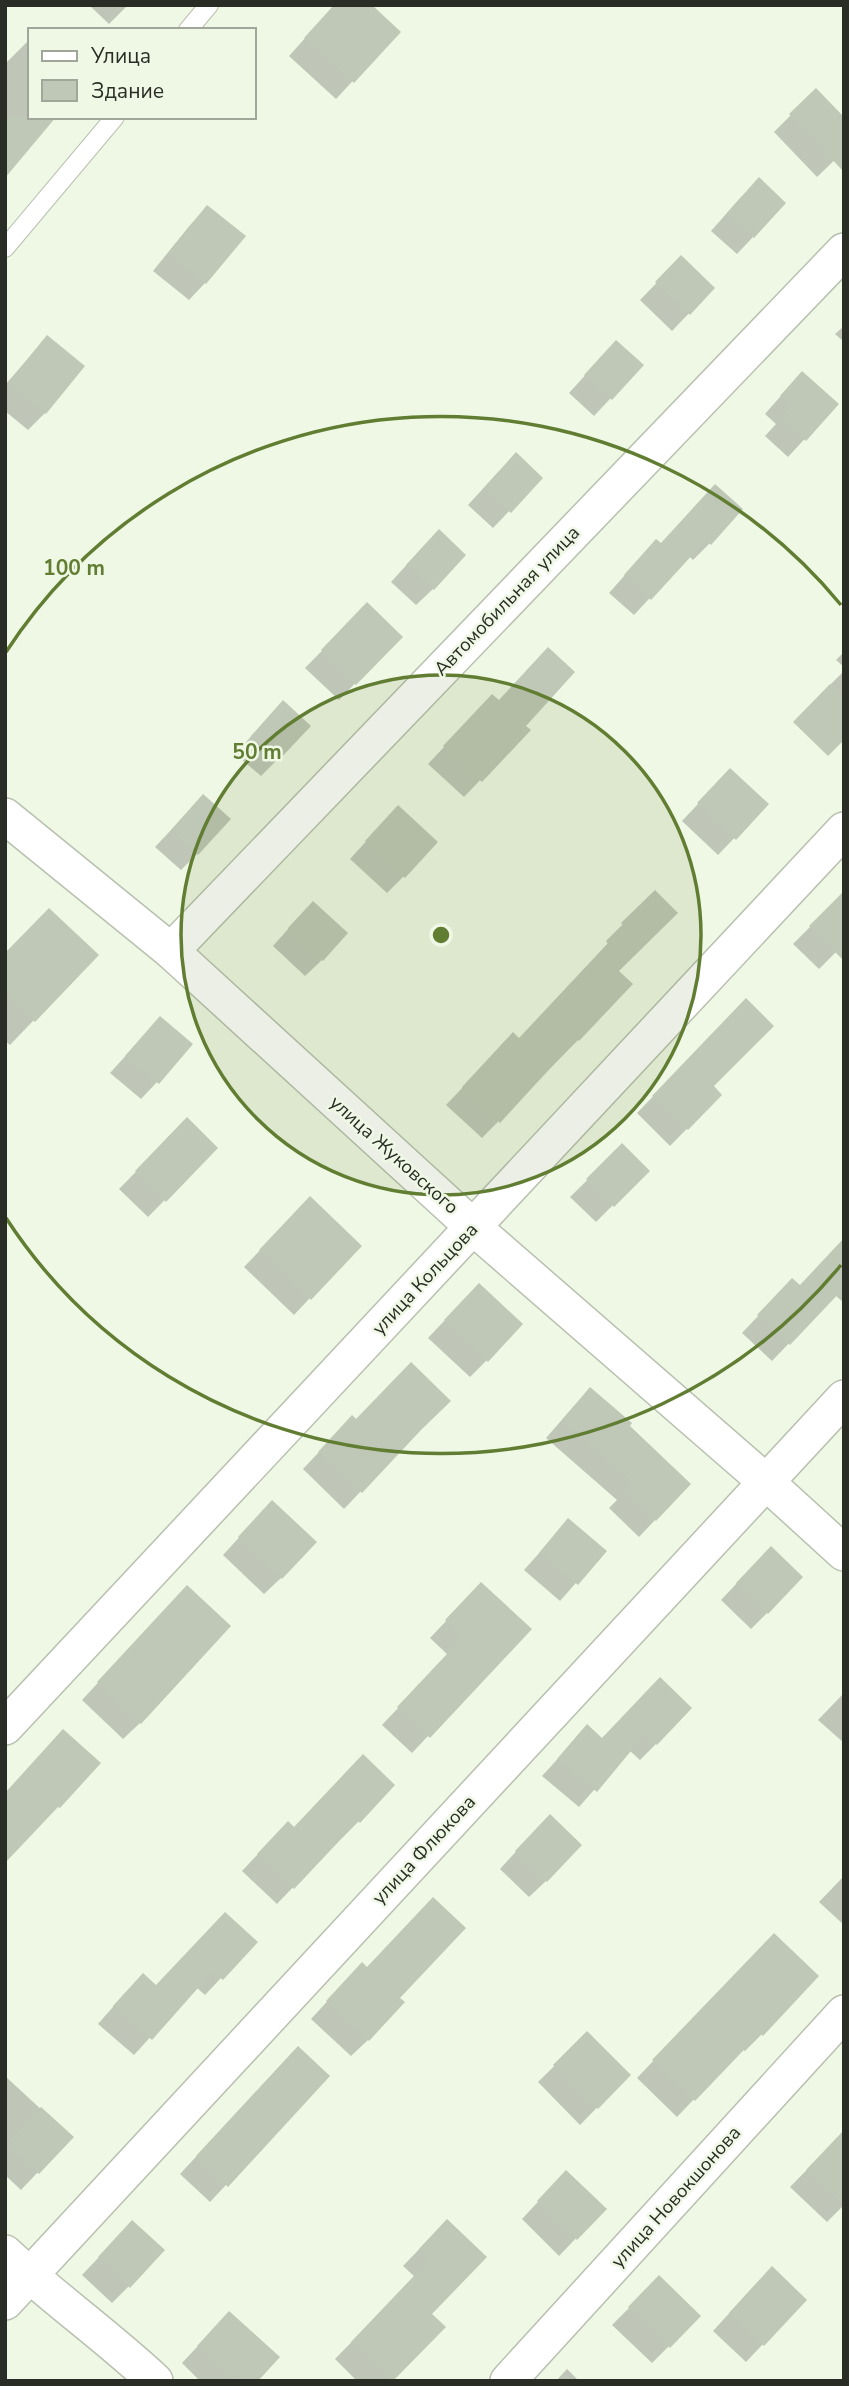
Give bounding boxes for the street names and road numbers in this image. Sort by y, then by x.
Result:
street label: Автомобильная улица [428,520,586,682]
street label: улица Жуковского [324,1090,464,1220]
street label: улица Кольцова [366,1217,484,1341]
street label: улица Флюкова [366,1790,482,1910]
street label: улица Новокшонова [605,2120,747,2274]

